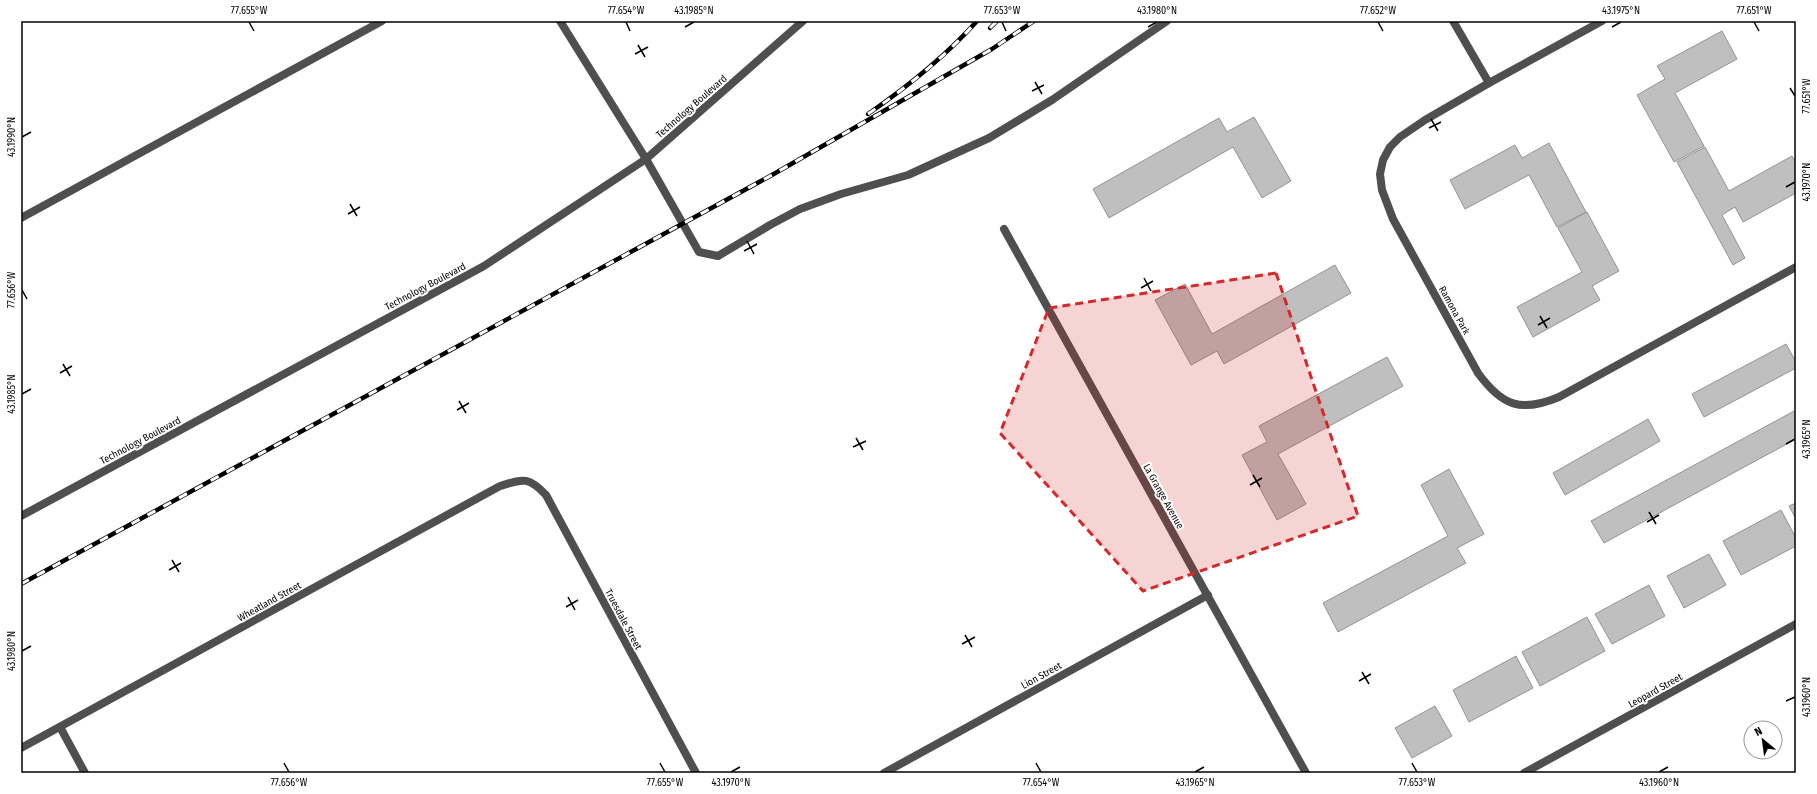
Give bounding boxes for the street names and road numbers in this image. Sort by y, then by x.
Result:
street label: Technology Boulevard [654,73,729,141]
street label: Technology Boulevard [383,261,468,313]
street label: Ramona Park [1436,284,1473,337]
street label: Technology Boulevard [98,415,183,467]
street label: La Grange Avenue [1140,462,1186,531]
street label: Wheatland Street [236,579,304,624]
street label: Truesdale Street [602,587,644,652]
street label: Lion Street [1019,660,1064,692]
street label: Leopard Street [1626,671,1685,711]

